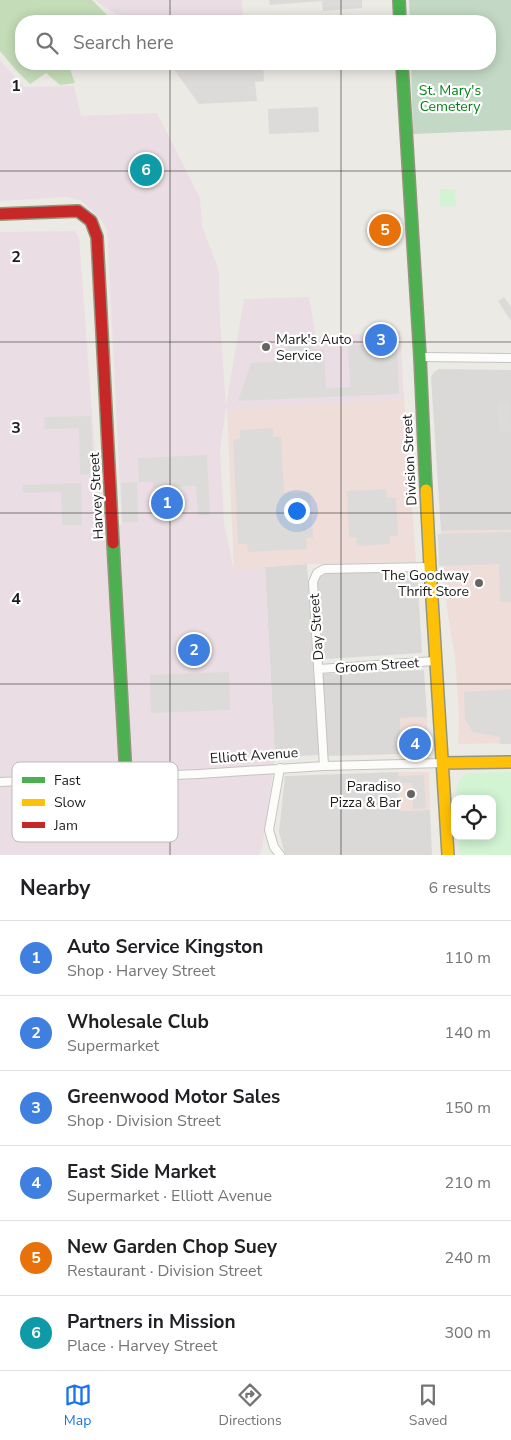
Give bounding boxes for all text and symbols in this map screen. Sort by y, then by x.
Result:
search box [15,15,496,70]
icon: search [33,29,61,57]
text: Search here [73,30,174,56]
text: 1 [11,75,21,97]
park label: St. Mary's Cemetery [419,81,481,116]
pin: 6 [130,151,162,189]
pin: 5 [369,211,401,249]
text: 2 [11,246,21,268]
pin: 3 [365,321,397,359]
place label: Mark's Auto Service [276,330,352,365]
marker: Mark's Auto Service [260,341,272,353]
street label: Division Street [398,414,421,506]
text: 3 [11,417,21,439]
street label: Harvey Street [85,452,108,540]
pin: 1 [151,484,183,522]
your location [284,498,310,524]
place label: The Goodway Thrift Store [382,566,470,601]
marker: The Goodway Thrift Store [473,577,485,589]
text: 4 [11,588,21,610]
street label: Day Street [305,593,328,661]
pin: 2 [178,631,210,669]
street label: Groom Street [334,653,420,678]
pin: 4 [399,725,431,763]
street label: Elliott Avenue [209,743,299,768]
legend [12,762,178,842]
text: Fast [54,771,80,790]
place label: Paradiso Pizza & Bar [330,777,401,812]
marker: Paradiso Pizza & Bar [405,788,417,800]
text: Slow [54,793,86,812]
map controls [451,795,496,840]
button: locate [451,795,496,840]
text: Jam [53,816,78,835]
text: Nearby [20,874,90,902]
text: 6 results [429,877,491,899]
text: Auto Service Kingston [67,934,263,960]
text: 1 [31,947,41,969]
text: 110 m [444,947,491,969]
text: Shop · Harvey Street [67,960,215,982]
text: Wholesale Club [67,1009,209,1035]
text: 2 [31,1022,41,1044]
text: 140 m [444,1022,491,1044]
text: Supermarket [67,1035,159,1057]
text: Greenwood Motor Sales [67,1084,280,1110]
text: 3 [31,1097,41,1119]
text: 150 m [444,1097,491,1119]
text: Shop · Division Street [67,1110,221,1132]
text: East Side Market [67,1159,216,1185]
text: 4 [31,1172,41,1194]
text: 210 m [444,1172,491,1194]
text: Supermarket · Elliott Avenue [67,1185,272,1207]
text: New Garden Chop Suey [67,1234,277,1260]
text: 5 [31,1247,41,1269]
text: 240 m [444,1247,491,1269]
text: Restaurant · Division Street [67,1260,262,1282]
text: Partners in Mission [67,1309,236,1335]
text: 6 [31,1322,41,1344]
text: 300 m [444,1322,491,1344]
text: Place · Harvey Street [67,1335,217,1357]
tab: Map [64,1381,92,1430]
tab: Directions [219,1381,282,1430]
tab: Saved [409,1381,447,1430]

